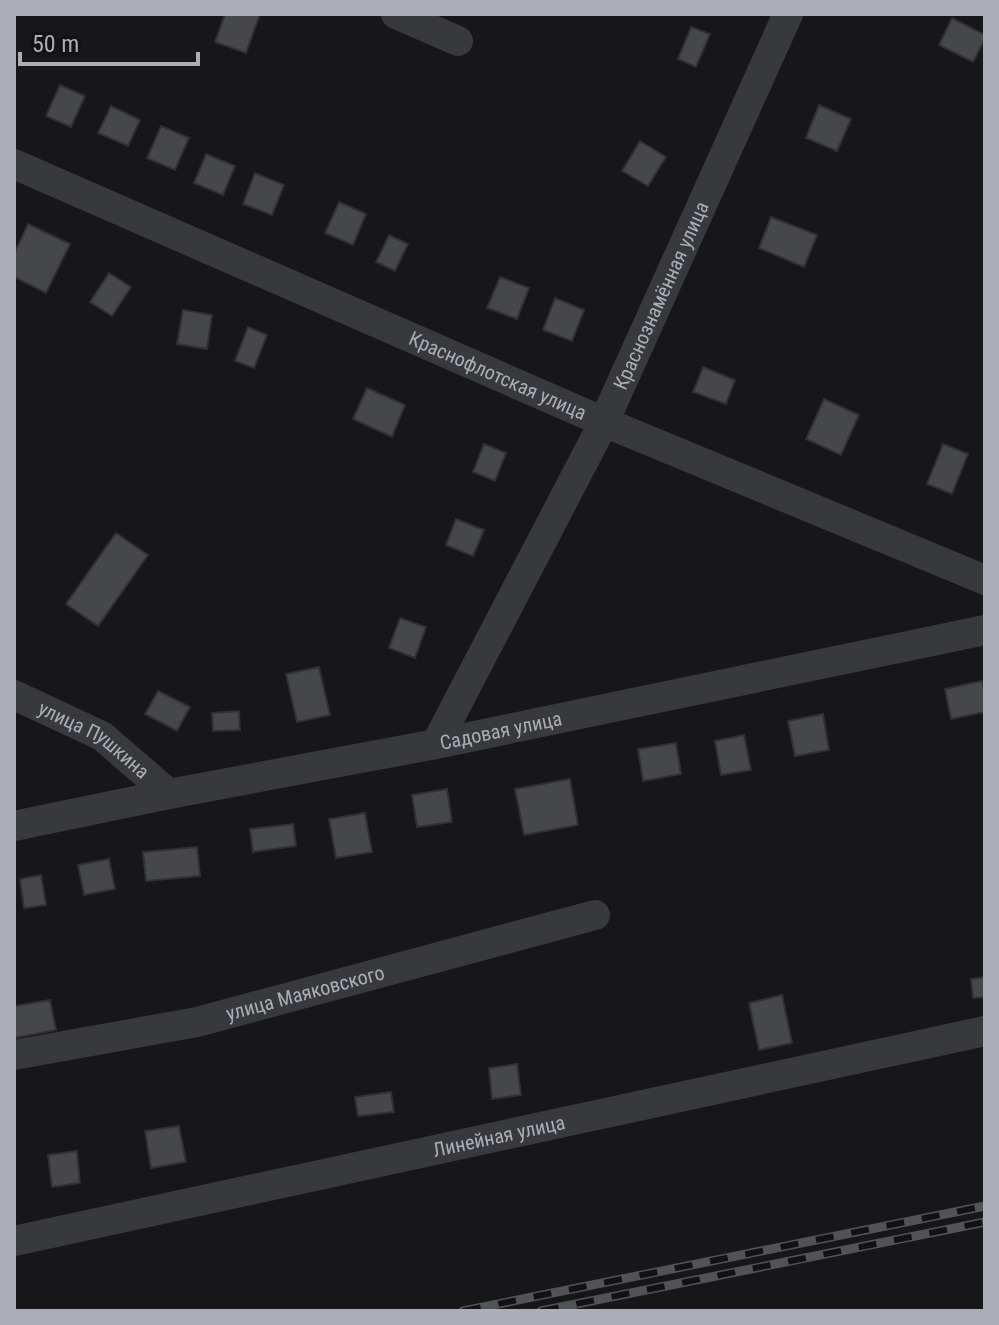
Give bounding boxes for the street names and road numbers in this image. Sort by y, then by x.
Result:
street label: Краснознамённая улица [608,198,714,393]
street label: Краснофлотская улица [405,326,590,425]
street label: улица Пушкина [35,696,154,783]
street label: Садовая улица [438,706,564,755]
street label: улица Маяковского [223,960,387,1026]
street label: Линейная улица [430,1110,567,1162]

